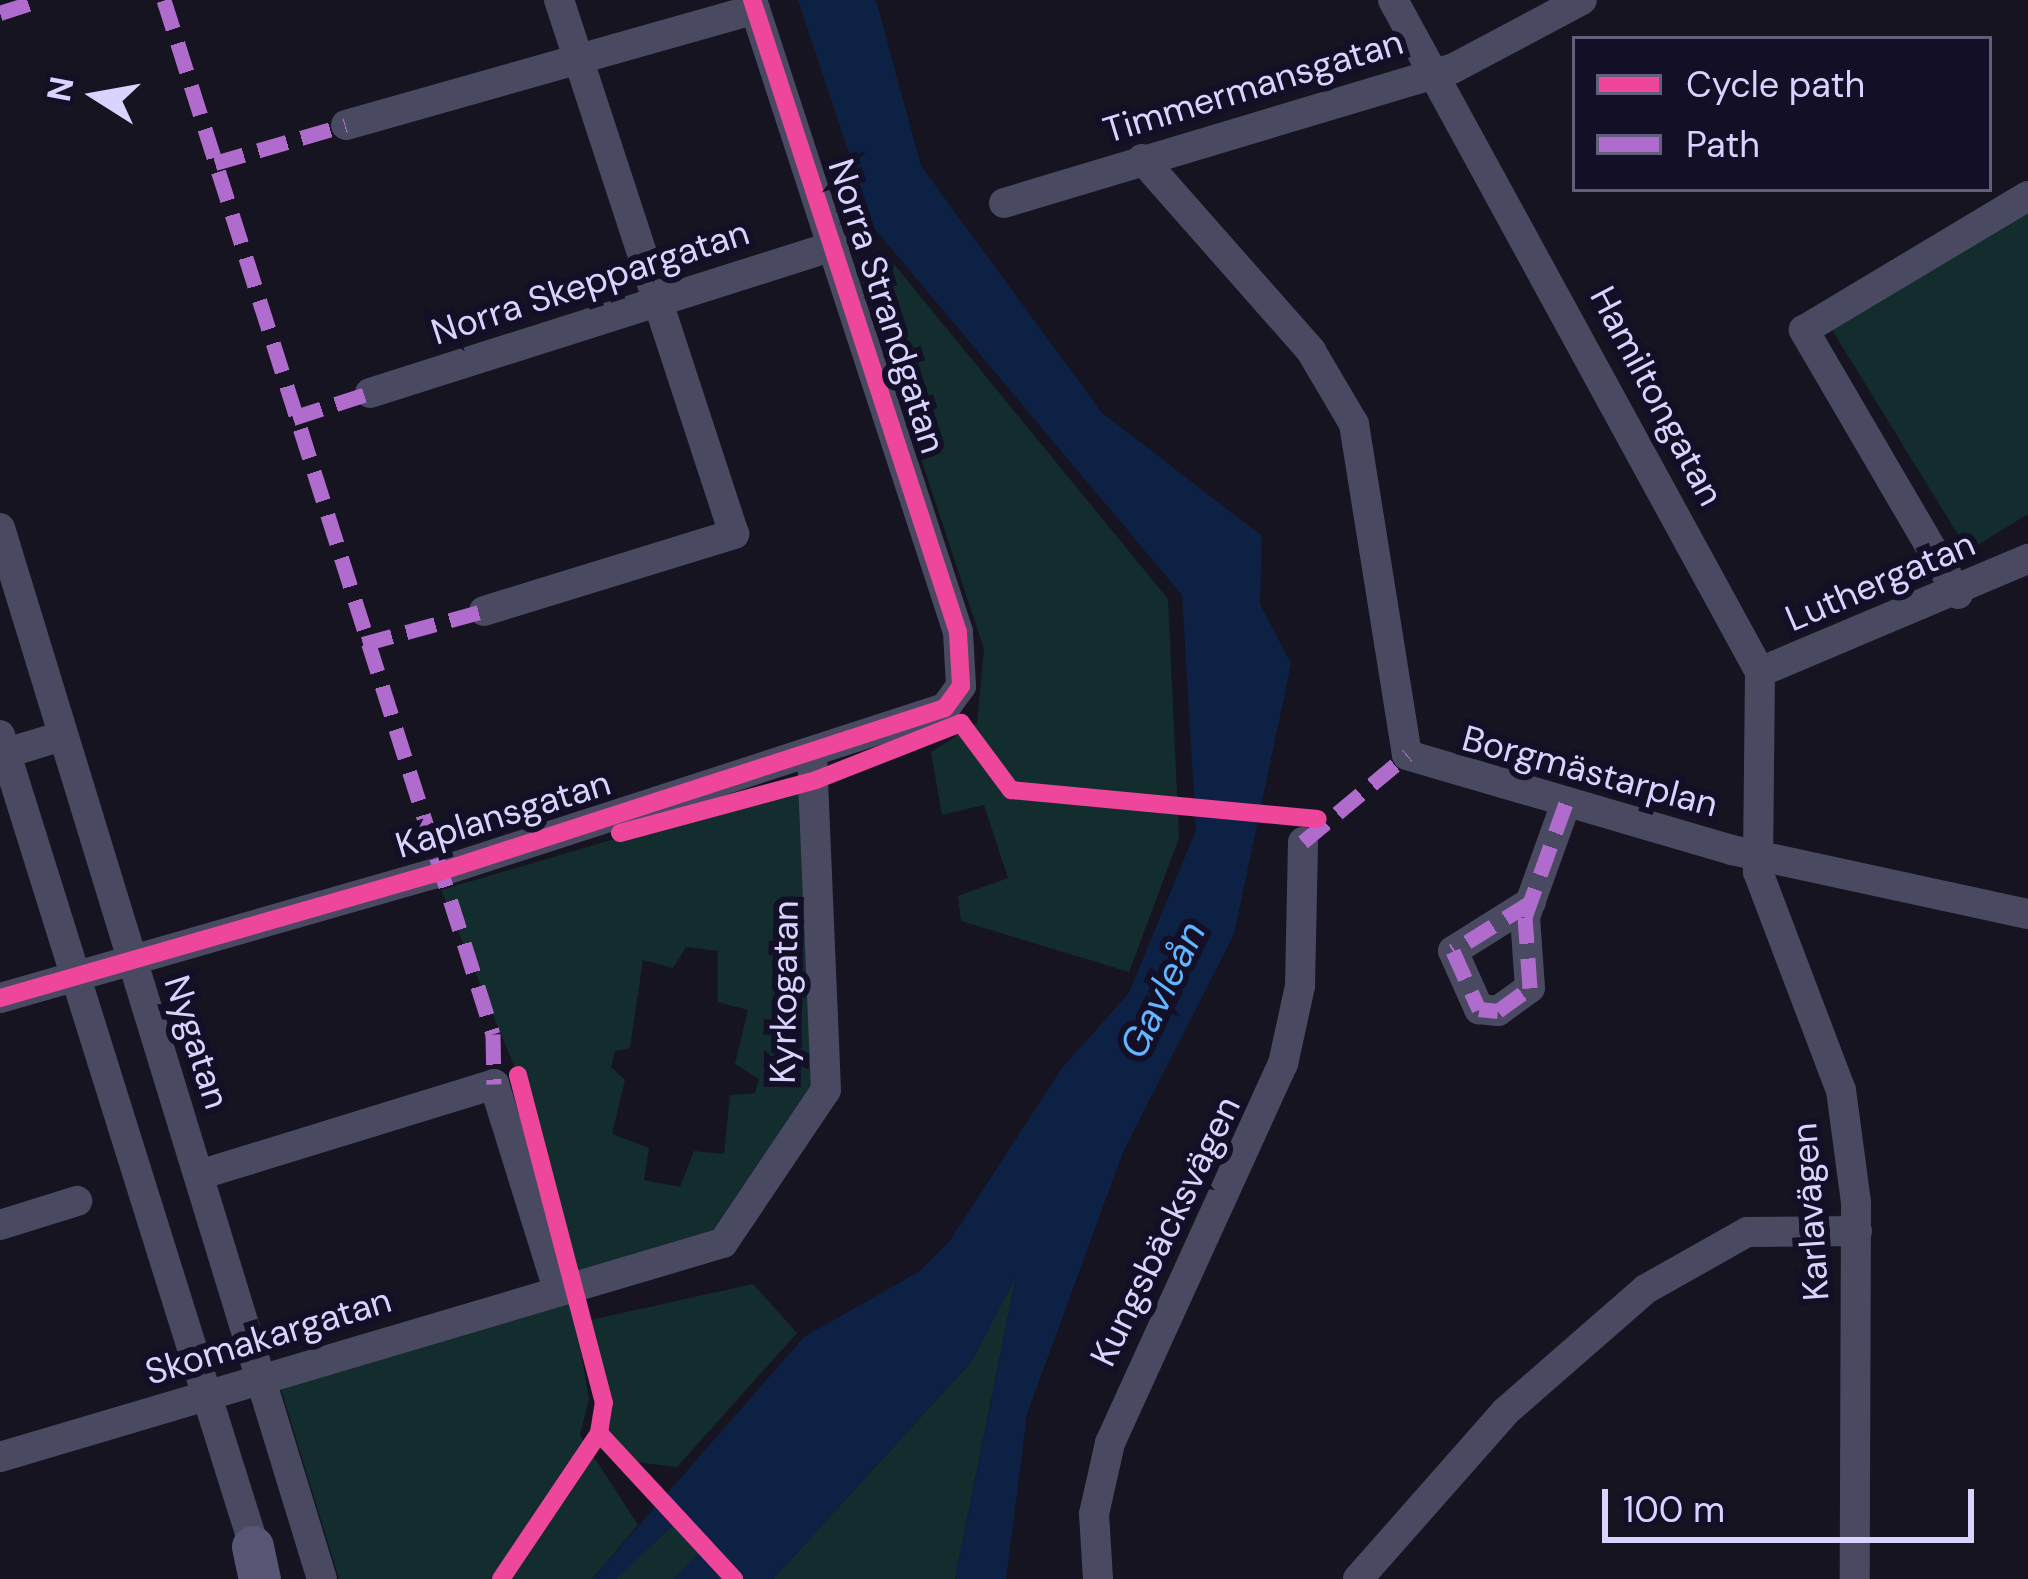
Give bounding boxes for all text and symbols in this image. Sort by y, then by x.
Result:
street label: Timmermansgatan [1098,20,1408,152]
north arrow [36,36,156,156]
legend [1572,36,1992,192]
text: Cycle path [1686,61,1865,108]
text: N [37,73,84,105]
text: Path [1686,121,1760,168]
street label: Norra Strandgatan [819,153,955,459]
street label: Norra Skeppargatan [426,210,754,354]
street label: Hamiltongatan [1581,279,1733,513]
street label: Luthergatan [1779,522,1981,640]
street label: Borgmästarplan [1457,716,1723,826]
street label: Kaplansgatan [390,761,616,867]
street label: Kyrkogatan [761,900,807,1084]
water label: Gavleån [1110,914,1216,1066]
street label: Nygatan [155,970,239,1114]
street label: Kungsbäcksvägen [1081,1089,1249,1373]
street label: Karlavägen [1782,1122,1838,1302]
street label: Skomakargatan [140,1278,396,1394]
scale bar [1608,1465,1980,1539]
text: 100 m [1623,1486,1725,1533]

